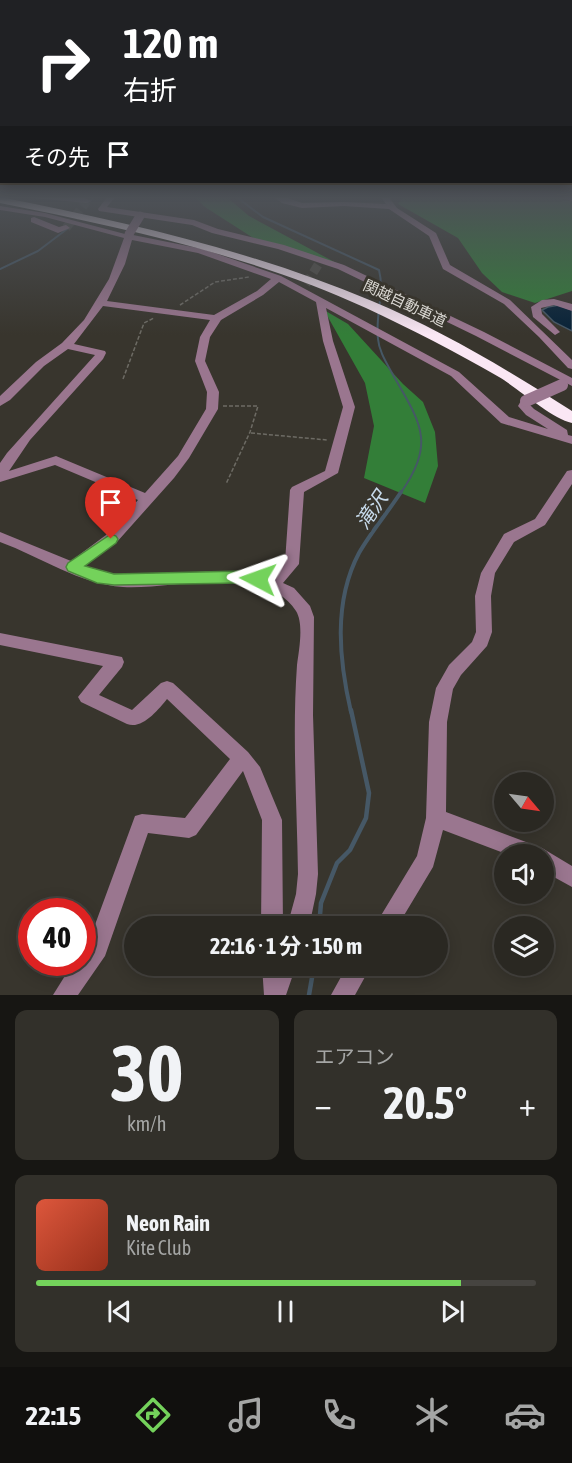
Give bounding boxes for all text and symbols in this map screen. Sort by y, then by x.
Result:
text: 120 m [123,19,218,67]
icon: right [24,24,102,102]
text: 右折 [123,75,177,106]
icon: arrive [102,138,135,171]
text: その先 [24,144,90,170]
street label: 関越自動車道 [361,276,449,330]
pin [85,477,136,539]
water label: 滝沢 [350,485,393,533]
icon: arrive [94,486,127,519]
position arrow [226,547,290,611]
north arrow [494,772,554,832]
map controls [494,772,554,976]
button: sound [494,844,554,904]
speed limit sign: 40 [18,898,96,976]
button: layers [494,916,554,976]
text: 22:16 · 1 分 · 150 m [210,933,362,959]
text: 30 [110,1028,183,1118]
text: エアコン [315,1045,395,1068]
text: 20.5° [383,1077,467,1129]
text: − [315,1085,332,1123]
text: + [519,1085,536,1123]
text: km/h [127,1112,167,1135]
text: Neon Rain [126,1210,210,1236]
text: Kite Club [126,1236,191,1259]
icon: previous [103,1295,136,1328]
icon: pause [269,1295,302,1328]
icon: next [436,1295,469,1328]
icon: directions [132,1394,174,1436]
icon: music [225,1394,267,1436]
icon: phone [318,1394,360,1436]
icon: climate [411,1394,453,1436]
icon: car [504,1394,546,1436]
text: 22:15 [26,1400,81,1431]

